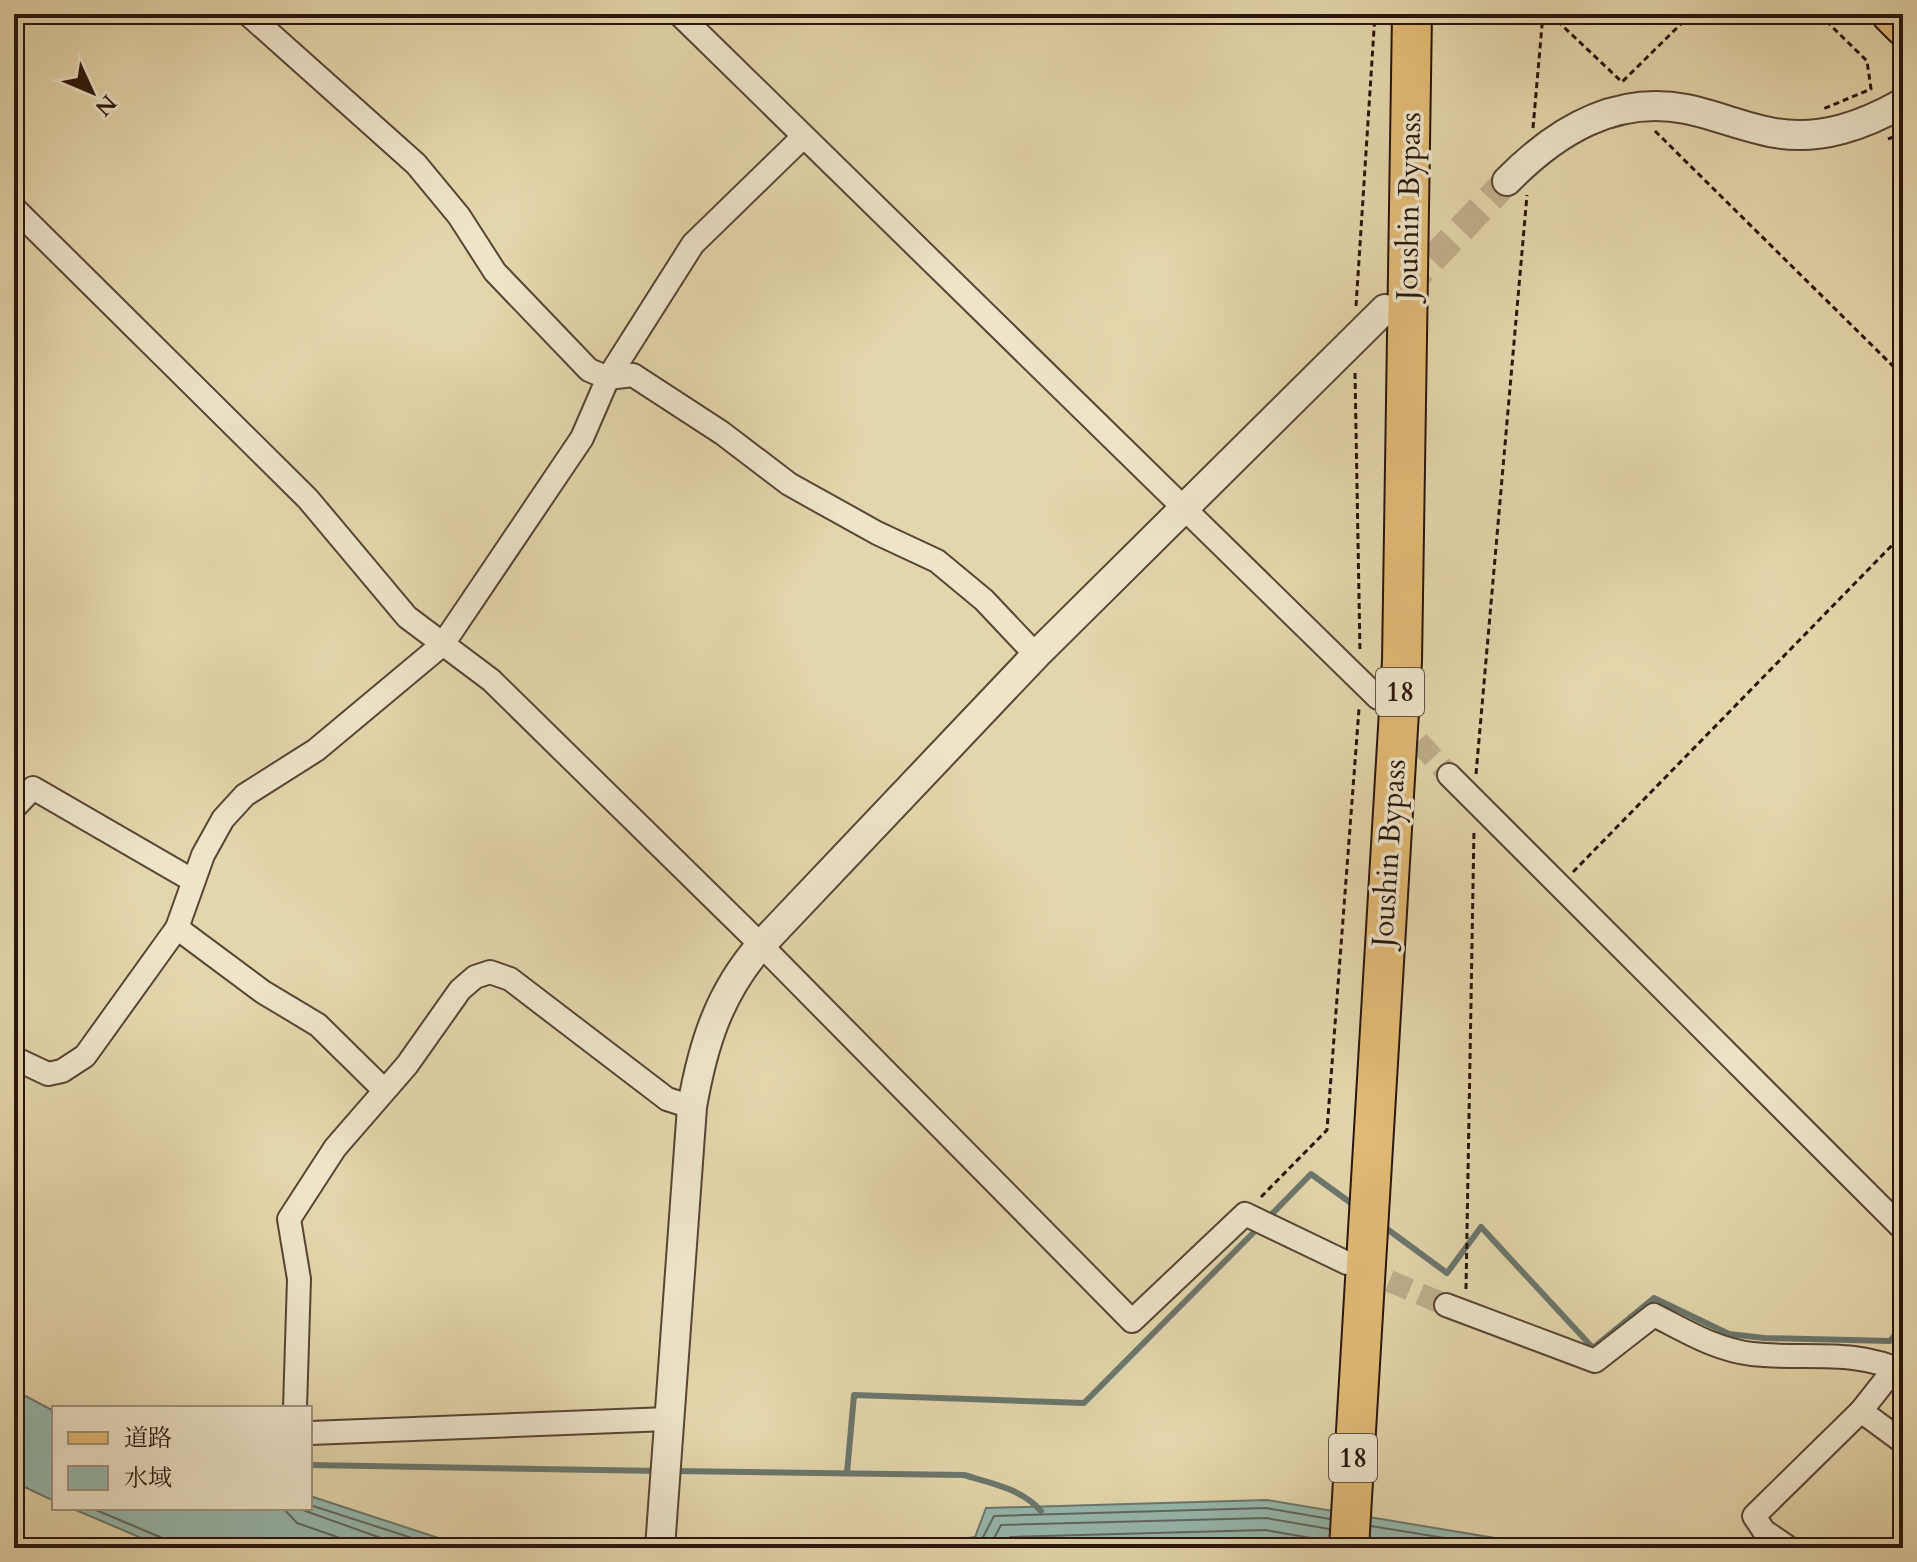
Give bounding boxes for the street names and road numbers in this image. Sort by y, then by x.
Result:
street label: Joushin Bypass [1387,112,1431,304]
road number: 18 [1376,668,1424,716]
street label: Joushin Bypass [1362,758,1416,952]
road number: 18 [1329,1434,1377,1482]

